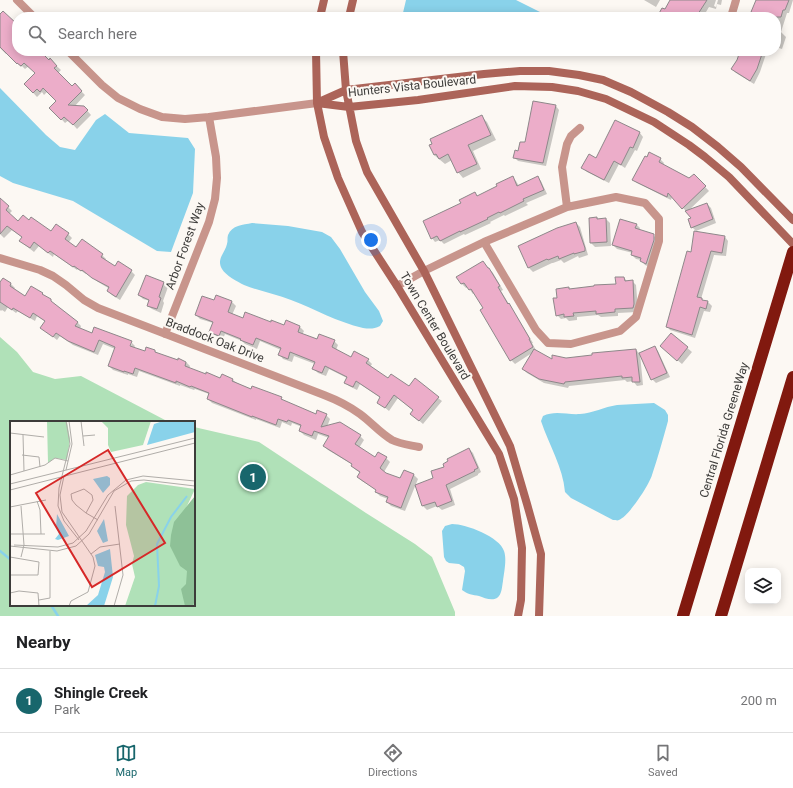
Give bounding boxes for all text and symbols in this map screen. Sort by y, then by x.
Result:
search box [12,12,781,56]
icon: search [26,23,48,45]
text: Search here [58,25,137,43]
street label: Hunters Vista Boulevard [347,72,477,100]
street label: Arbor Forest Way [163,200,207,292]
your location [361,230,381,250]
street label: Town Center Boulevard [397,270,473,382]
street label: Braddock Oak Drive [164,315,266,365]
street label: Central Florida GreeneWay [697,360,751,499]
inset map [10,421,195,606]
pin: 1 [240,462,266,492]
map controls [745,568,781,604]
button: layers [745,568,781,604]
text: Nearby [16,632,71,652]
text: Shingle Creek [54,684,148,702]
text: 1 [25,693,33,708]
text: 200 m [740,693,777,708]
text: Park [54,702,80,717]
tab: Map [115,742,137,779]
tab: Directions [368,742,417,779]
tab: Saved [648,742,678,779]

